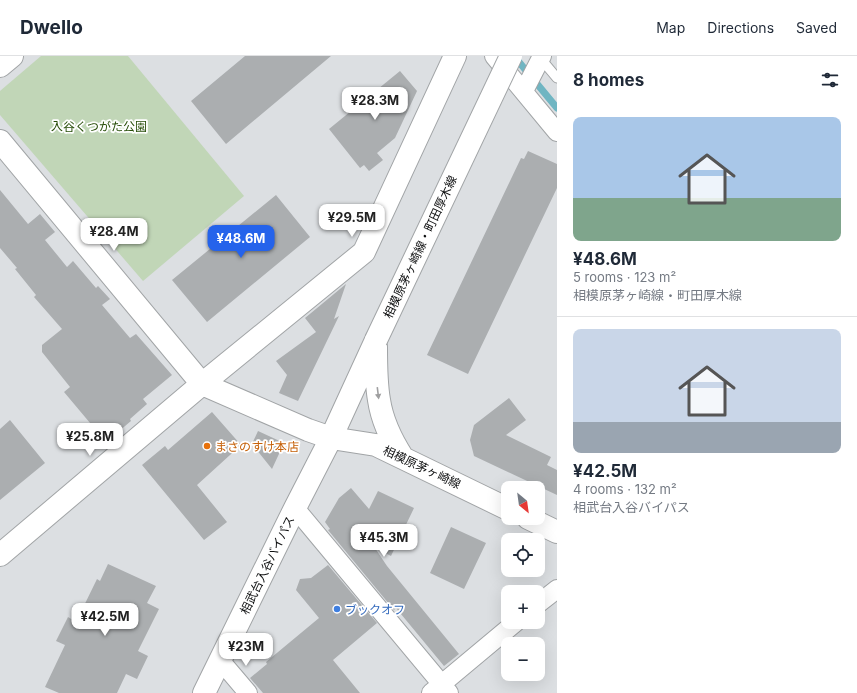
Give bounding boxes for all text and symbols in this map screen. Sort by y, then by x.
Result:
text: Dwello [20,16,83,39]
text: Map [656,19,685,36]
text: Directions [707,19,774,36]
text: Saved [796,19,837,36]
icon: filters [819,69,841,91]
text: 8 homes [573,70,644,90]
pin: ¥28.3M [342,87,408,121]
text: ¥28.3M [351,92,399,108]
park label: 入谷くつがた公園 [51,119,147,134]
icon: home [671,143,743,215]
street label: 相模原茅ヶ崎線・町田厚木線 [380,173,460,321]
pin: ¥29.5M [319,204,385,238]
text: ¥29.5M [328,209,376,225]
pin: ¥28.4M [81,218,147,252]
text: ¥28.4M [89,223,139,239]
pin: ¥48.6M [208,225,274,259]
text: ¥48.6M [217,230,265,246]
text: ¥48.6M [573,249,637,269]
text: 5 rooms · 123 m² [573,269,676,285]
text: 相模原茅ヶ崎線・町田厚木線 [573,287,742,303]
icon: home [671,355,743,427]
one-way arrow [375,387,381,399]
pin: ¥25.8M [57,423,123,457]
text: ¥25.8M [66,428,114,444]
place label: まさのすけ本店 [215,439,299,454]
marker: まさのすけ本店 [202,441,212,451]
street label: 相模原茅ヶ崎線 [381,442,463,492]
text: ¥42.5M [573,461,637,481]
north arrow [501,481,545,525]
map controls [501,481,545,681]
text: 4 rooms · 132 m² [573,481,677,497]
text: 相武台入谷バイパス [573,499,690,515]
street label: 相武台入谷バイパス [237,513,297,617]
pin: ¥45.3M [351,524,417,558]
text: ¥45.3M [360,529,408,545]
button: locate [501,533,545,577]
button: + [501,585,545,629]
place label: ブックオフ [345,602,405,617]
pin: ¥42.5M [72,603,138,637]
marker: ブックオフ [332,604,342,614]
text: ¥42.5M [80,608,130,624]
pin: ¥23M [222,633,270,667]
button: − [501,637,545,681]
text: ¥23M [228,638,264,654]

